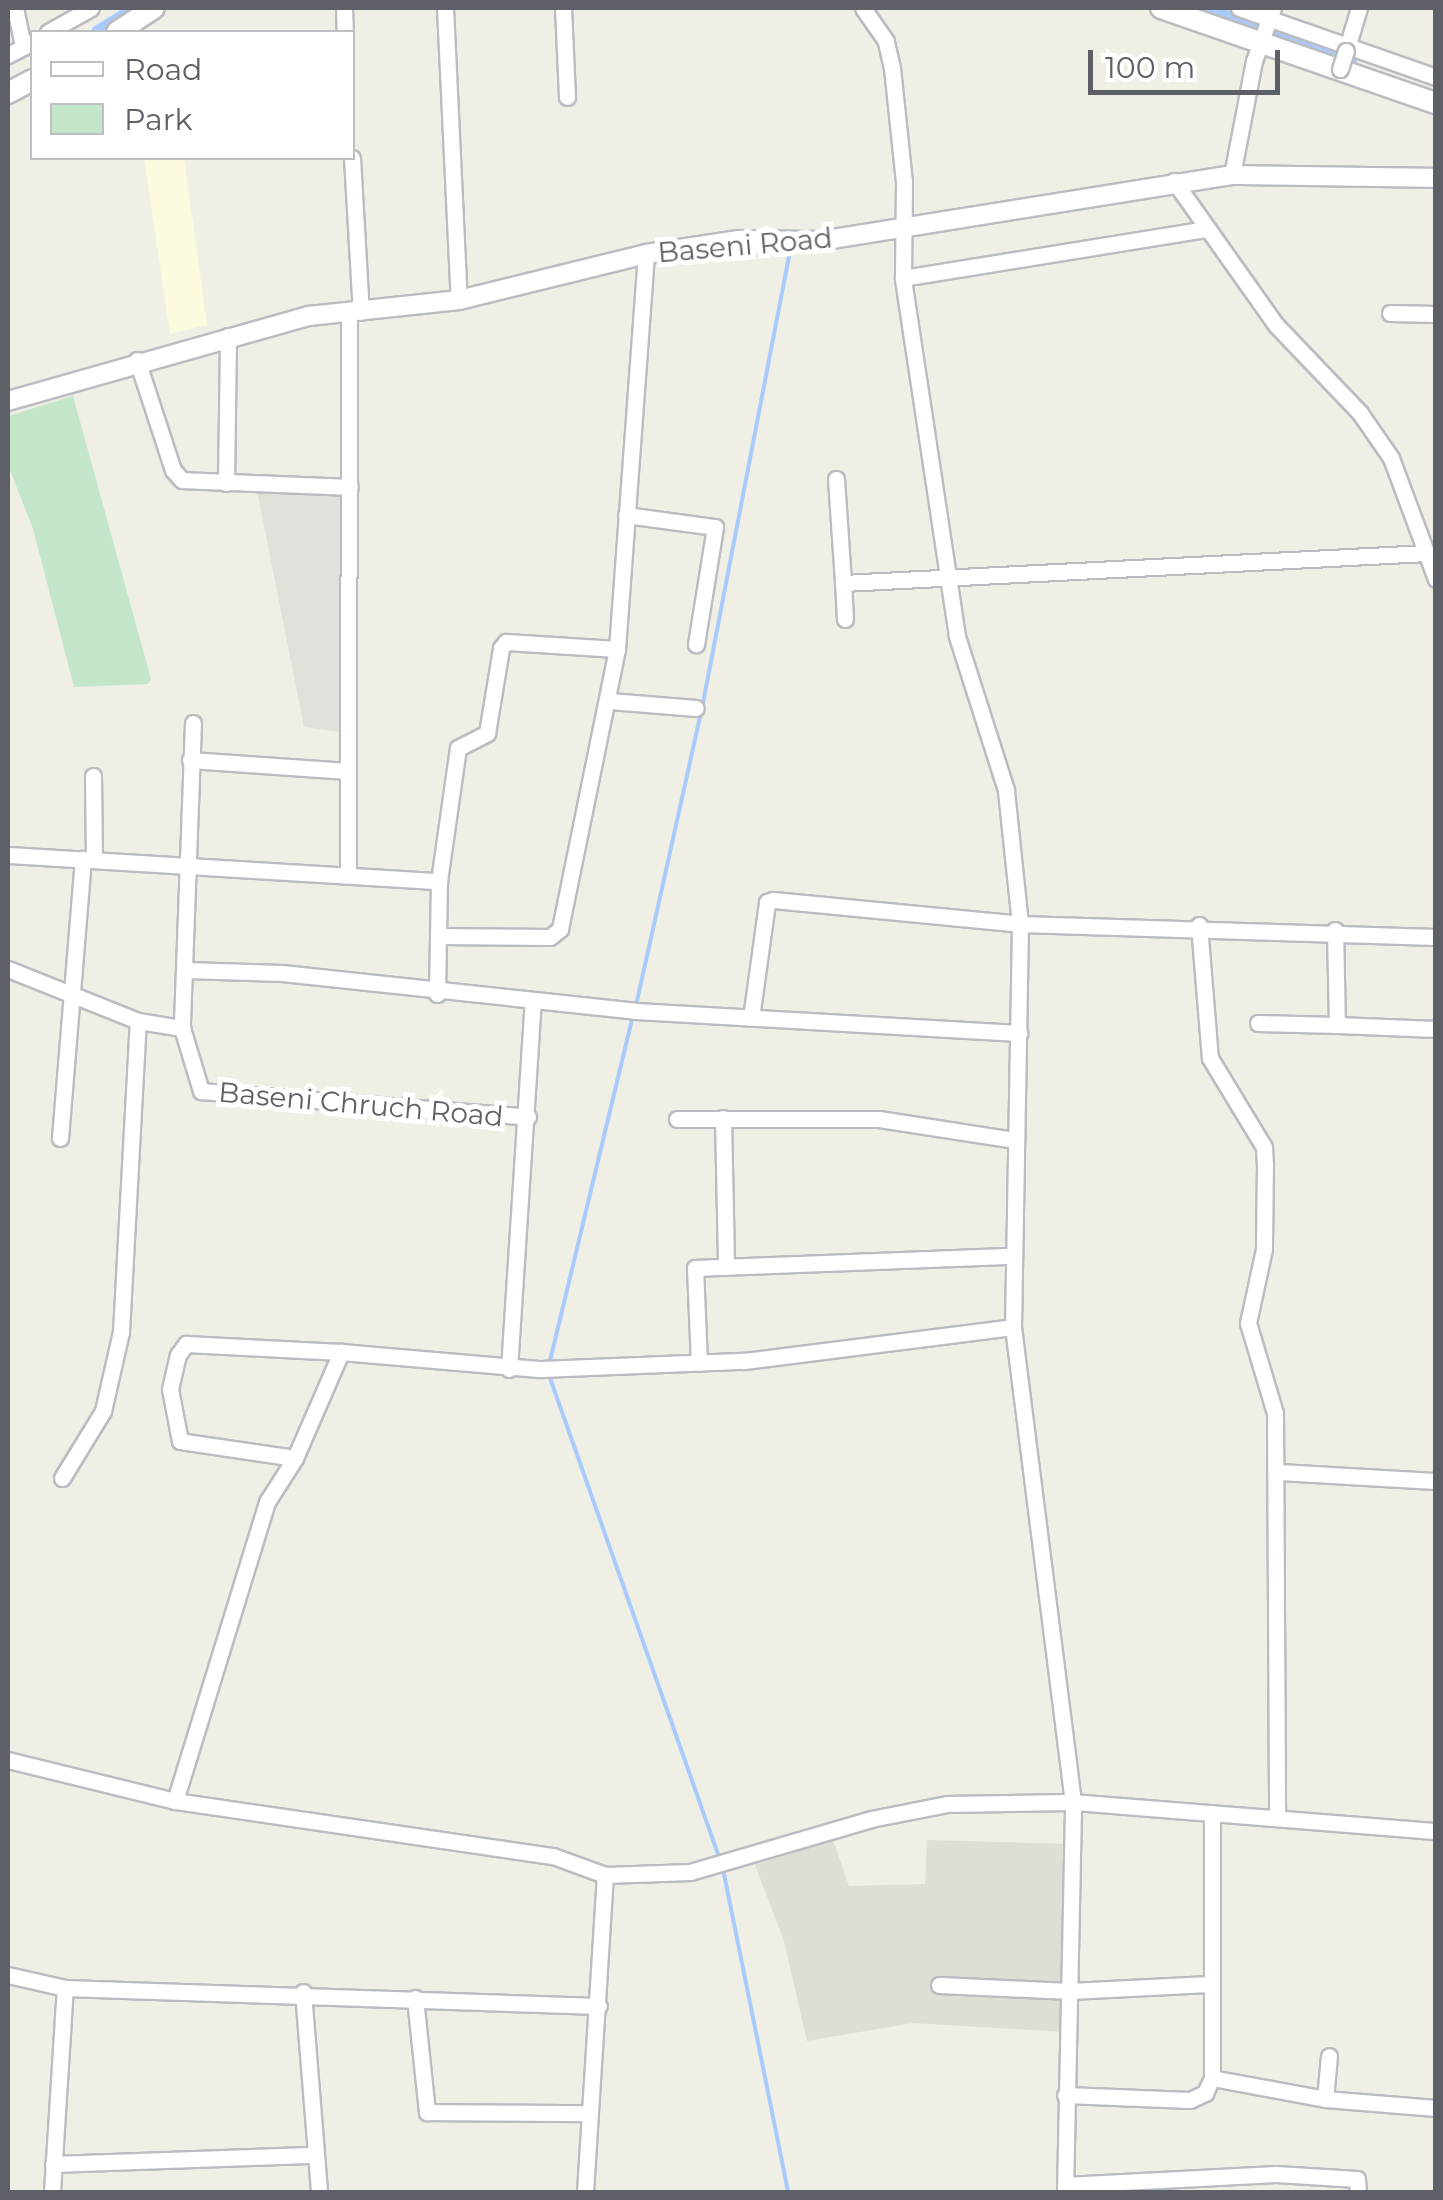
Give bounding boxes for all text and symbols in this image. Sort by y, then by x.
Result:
legend [30,30,355,160]
scale bar [1093,30,1286,92]
text: 100 m [1105,49,1195,86]
text: Road [124,51,202,88]
text: Park [124,101,193,138]
street label: Baseni Road [656,221,834,269]
street label: Baseni Chruch Road [217,1075,505,1133]

